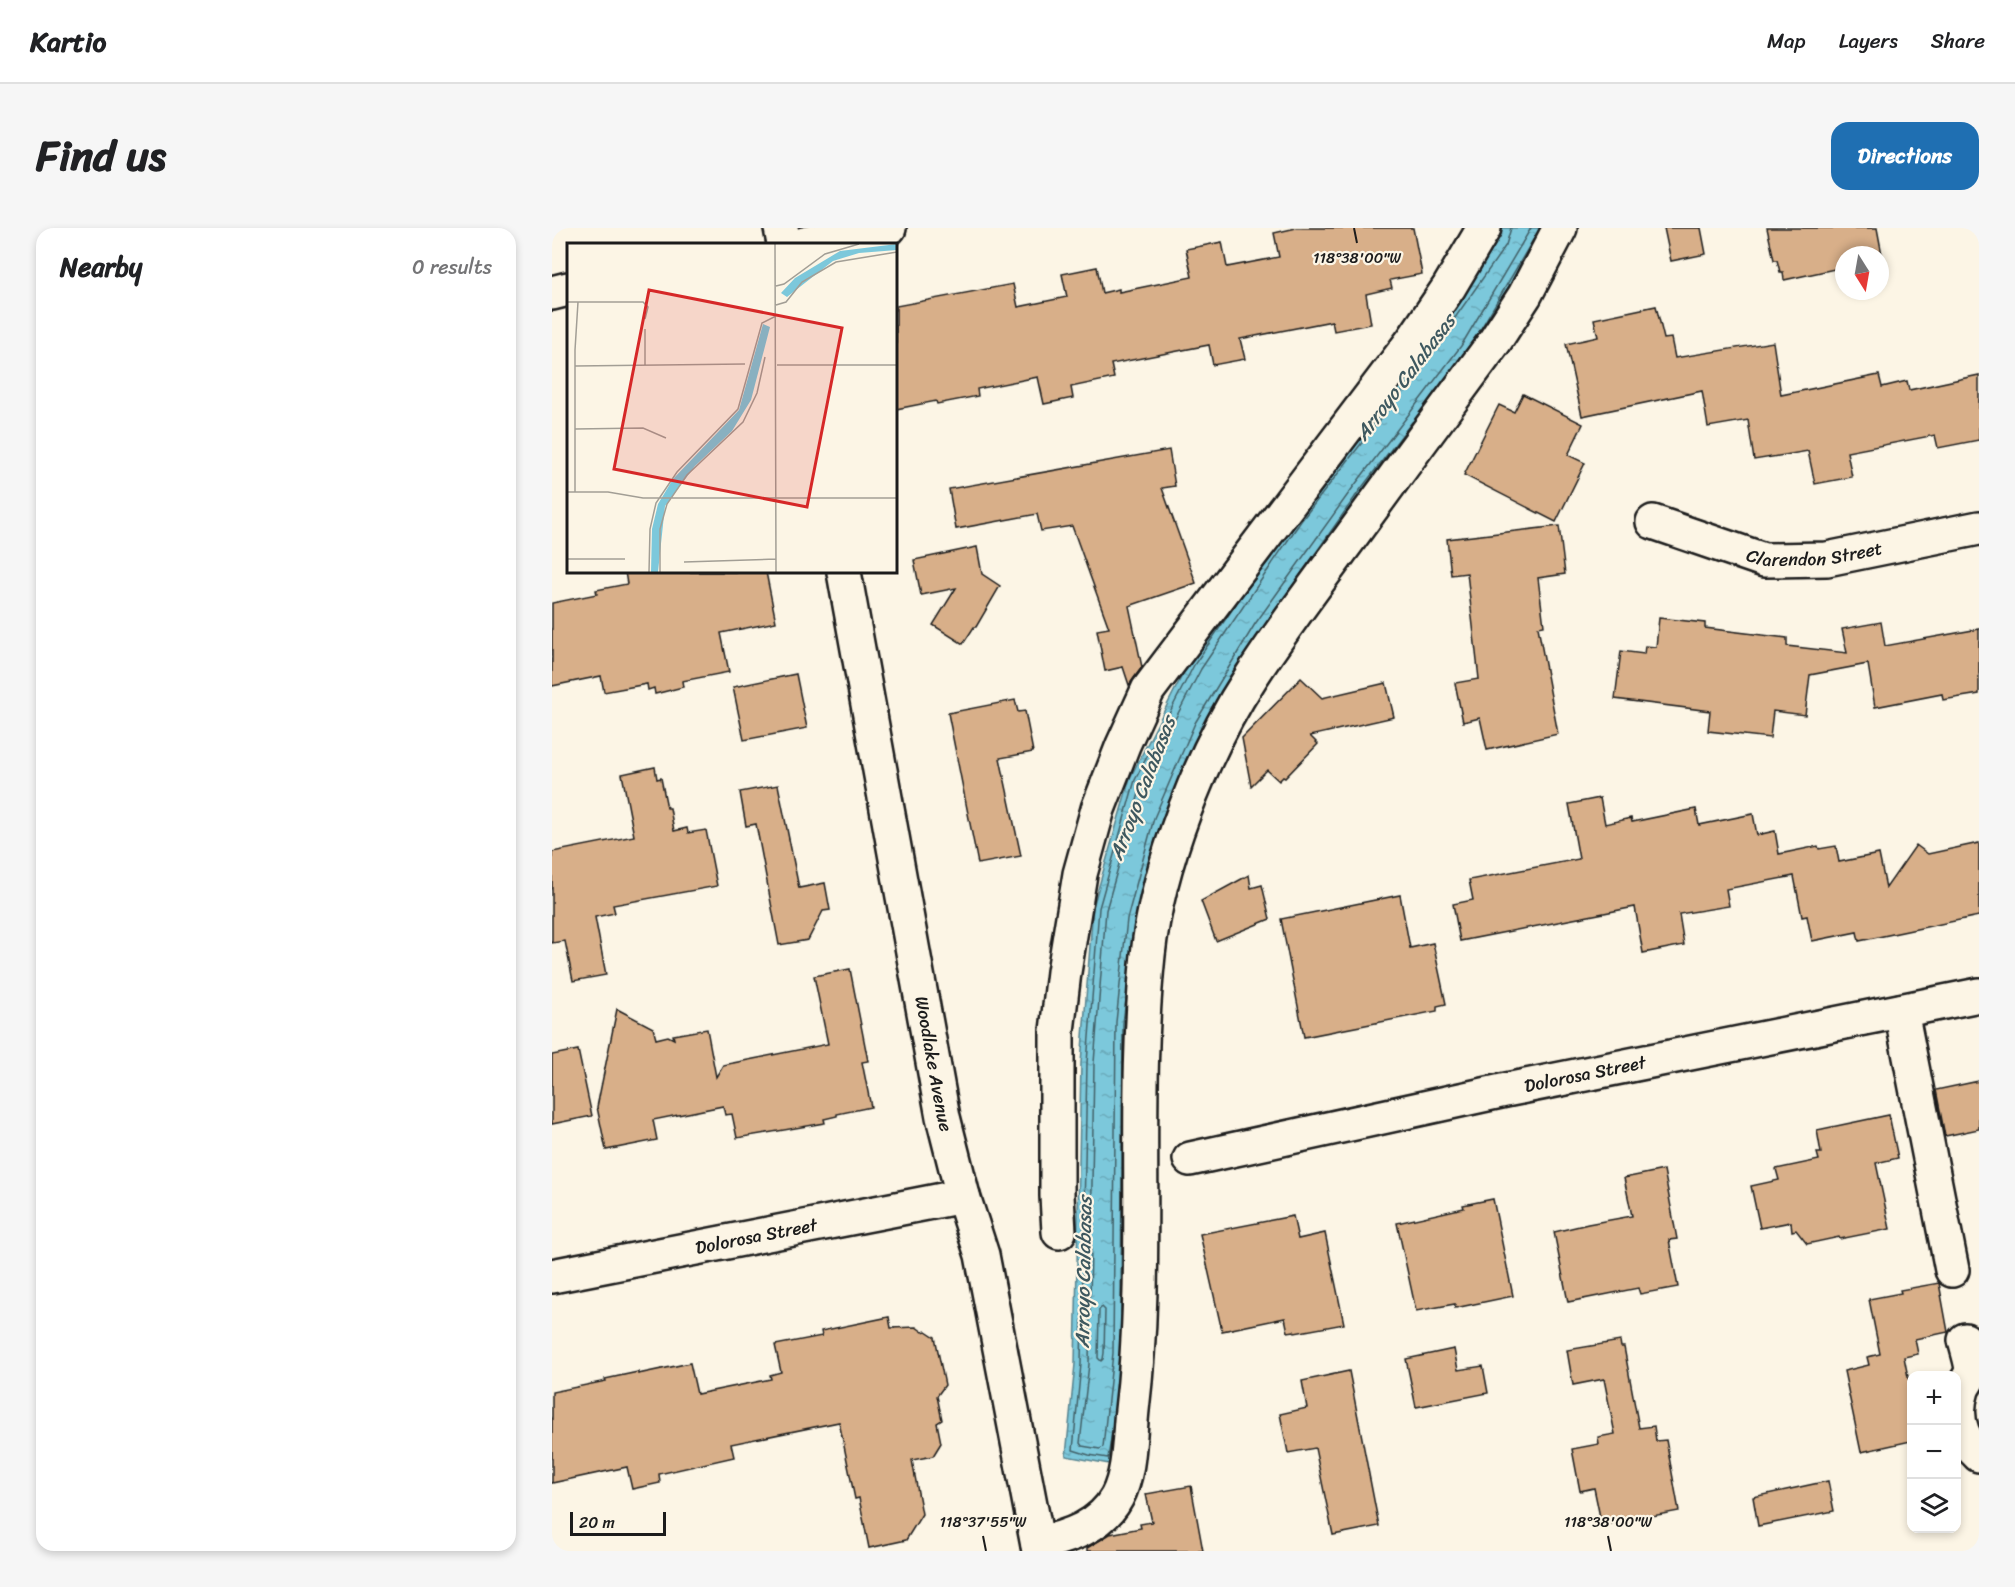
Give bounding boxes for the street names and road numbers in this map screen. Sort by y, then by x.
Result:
street label: Clarendon Street [1742,532,1885,576]
street label: Woodlake Avenue [905,993,962,1135]
street label: Dolorosa Street [1521,1046,1649,1102]
street label: Dolorosa Street [693,1209,821,1264]

